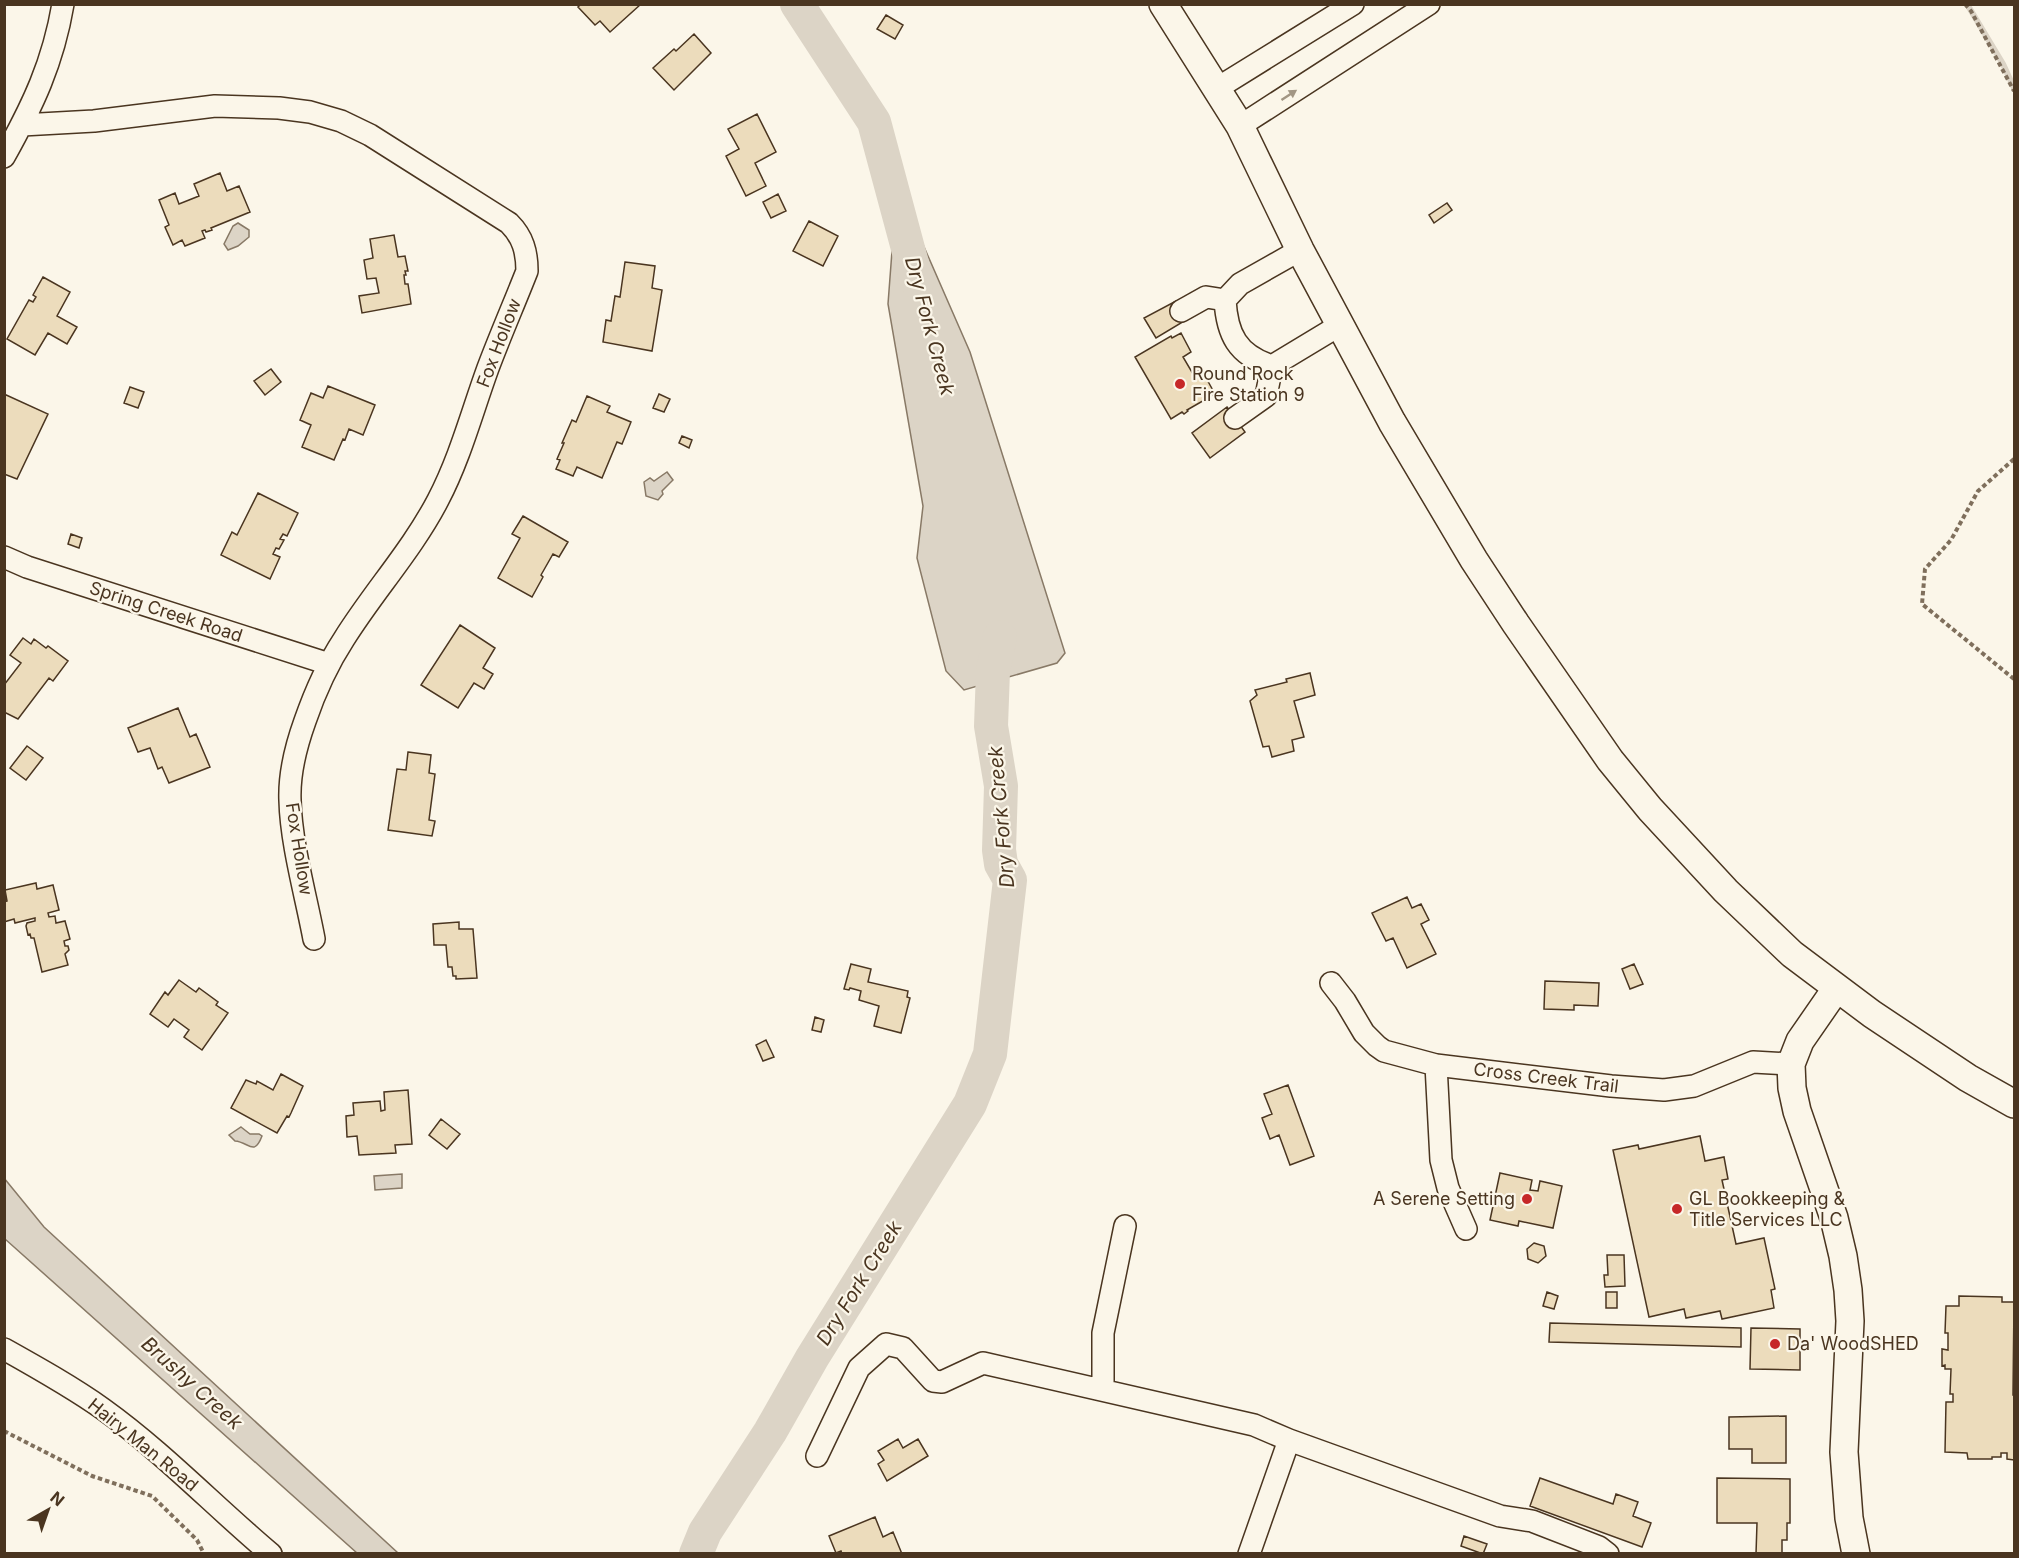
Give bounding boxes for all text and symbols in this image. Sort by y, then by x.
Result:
one-way arrow [1281,89,1297,100]
water label: Dry Fork Creek [900,254,960,399]
street label: Fox Hollow [472,295,525,390]
place label: Round Rock Fire Station 9 [1192,363,1305,405]
marker: Round Rock Fire Station 9 [1173,377,1187,391]
street label: Spring Creek Road [87,577,245,646]
water label: Dry Fork Creek [983,744,1019,889]
street label: Fox Hollow [282,801,317,897]
street label: Cross Creek Trail [1472,1058,1620,1097]
place label: A Serene Setting [1373,1188,1515,1209]
place label: GL Bookkeeping & Title Services LLC [1689,1188,1845,1230]
marker: A Serene Setting [1520,1192,1534,1206]
marker: GL Bookkeeping & Title Services LLC [1670,1202,1684,1216]
water label: Dry Fork Creek [811,1215,907,1350]
water label: Brushy Creek [137,1332,248,1435]
place label: Da' WoodSHED [1787,1333,1919,1354]
marker: Da' WoodSHED [1768,1337,1782,1351]
street label: Hairy Man Road [84,1394,203,1495]
north arrow [18,1480,78,1540]
text: N [47,1487,69,1510]

